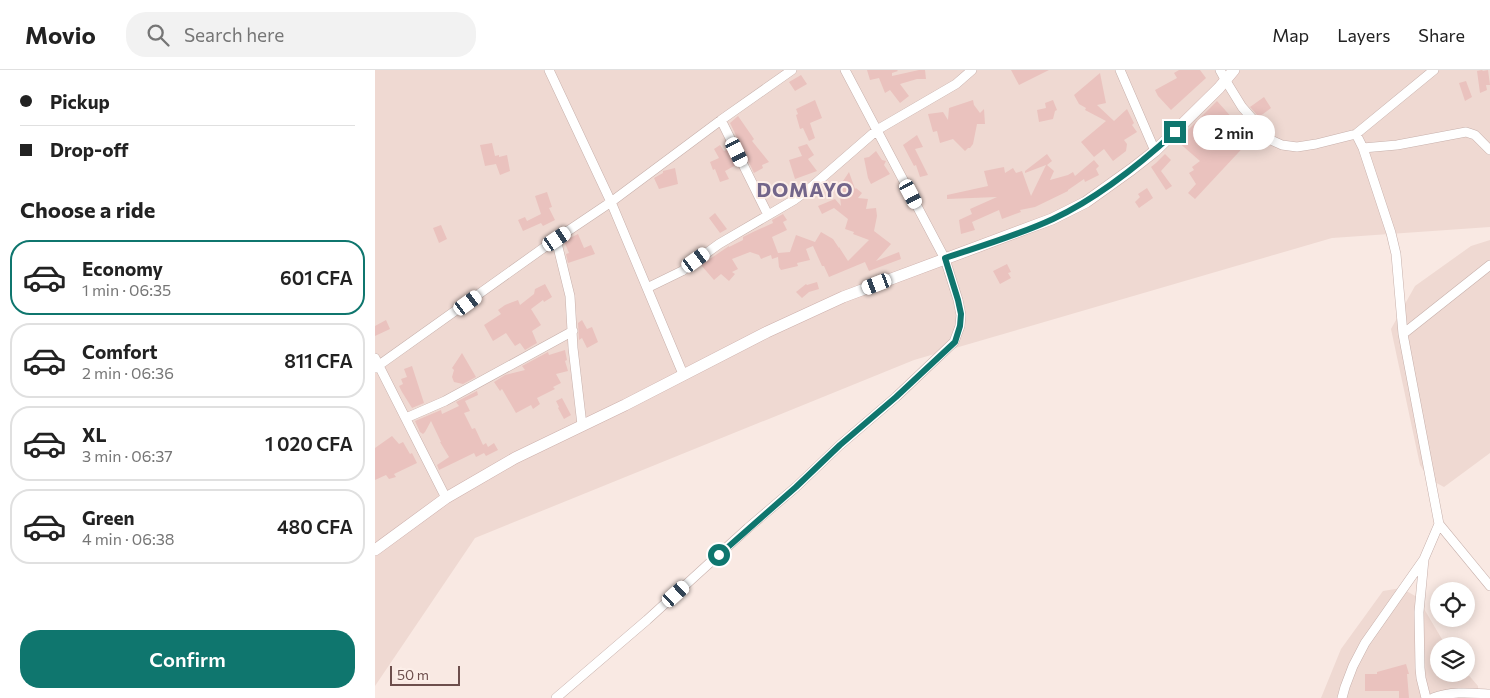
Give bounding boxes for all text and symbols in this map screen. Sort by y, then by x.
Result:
search box [126,12,476,57]
text: Movio [25,20,96,49]
icon: search [144,21,172,49]
text: Search here [184,23,284,46]
text: Map [1272,24,1309,46]
text: Layers [1337,24,1390,46]
text: Share [1418,24,1465,46]
text: Pickup [50,90,110,113]
callout: 2 min [1193,114,1275,150]
route end [1164,121,1186,143]
text: 2 min [1214,123,1254,142]
car [723,135,750,169]
text: Drop-off [50,138,129,161]
district label: DOMAYO [756,177,854,201]
car [897,177,924,211]
text: Choose a ride [20,196,155,223]
car [540,224,573,254]
car [679,245,712,275]
icon: car [22,255,67,300]
text: Economy [82,257,163,280]
text: 601 CFA [280,266,353,289]
car [860,272,893,296]
text: 1 min · 06:35 [82,280,171,299]
car [451,288,484,318]
icon: car [22,338,67,383]
text: Comfort [82,340,158,363]
text: 811 CFA [284,349,353,372]
text: 2 min · 06:36 [82,363,174,382]
icon: car [22,421,67,466]
text: XL [82,423,107,446]
text: 1 020 CFA [265,432,353,455]
text: 3 min · 06:37 [82,446,173,465]
icon: car [22,504,67,549]
text: Green [82,506,134,529]
text: 480 CFA [277,515,353,538]
text: 4 min · 06:38 [82,529,175,548]
route start [708,544,730,566]
car [659,578,692,610]
map controls [1430,582,1475,682]
button: locate [1430,582,1475,627]
button: Confirm [20,630,355,688]
button: layers [1430,637,1475,682]
scale bar [390,663,460,686]
text: 50 m [397,666,429,683]

